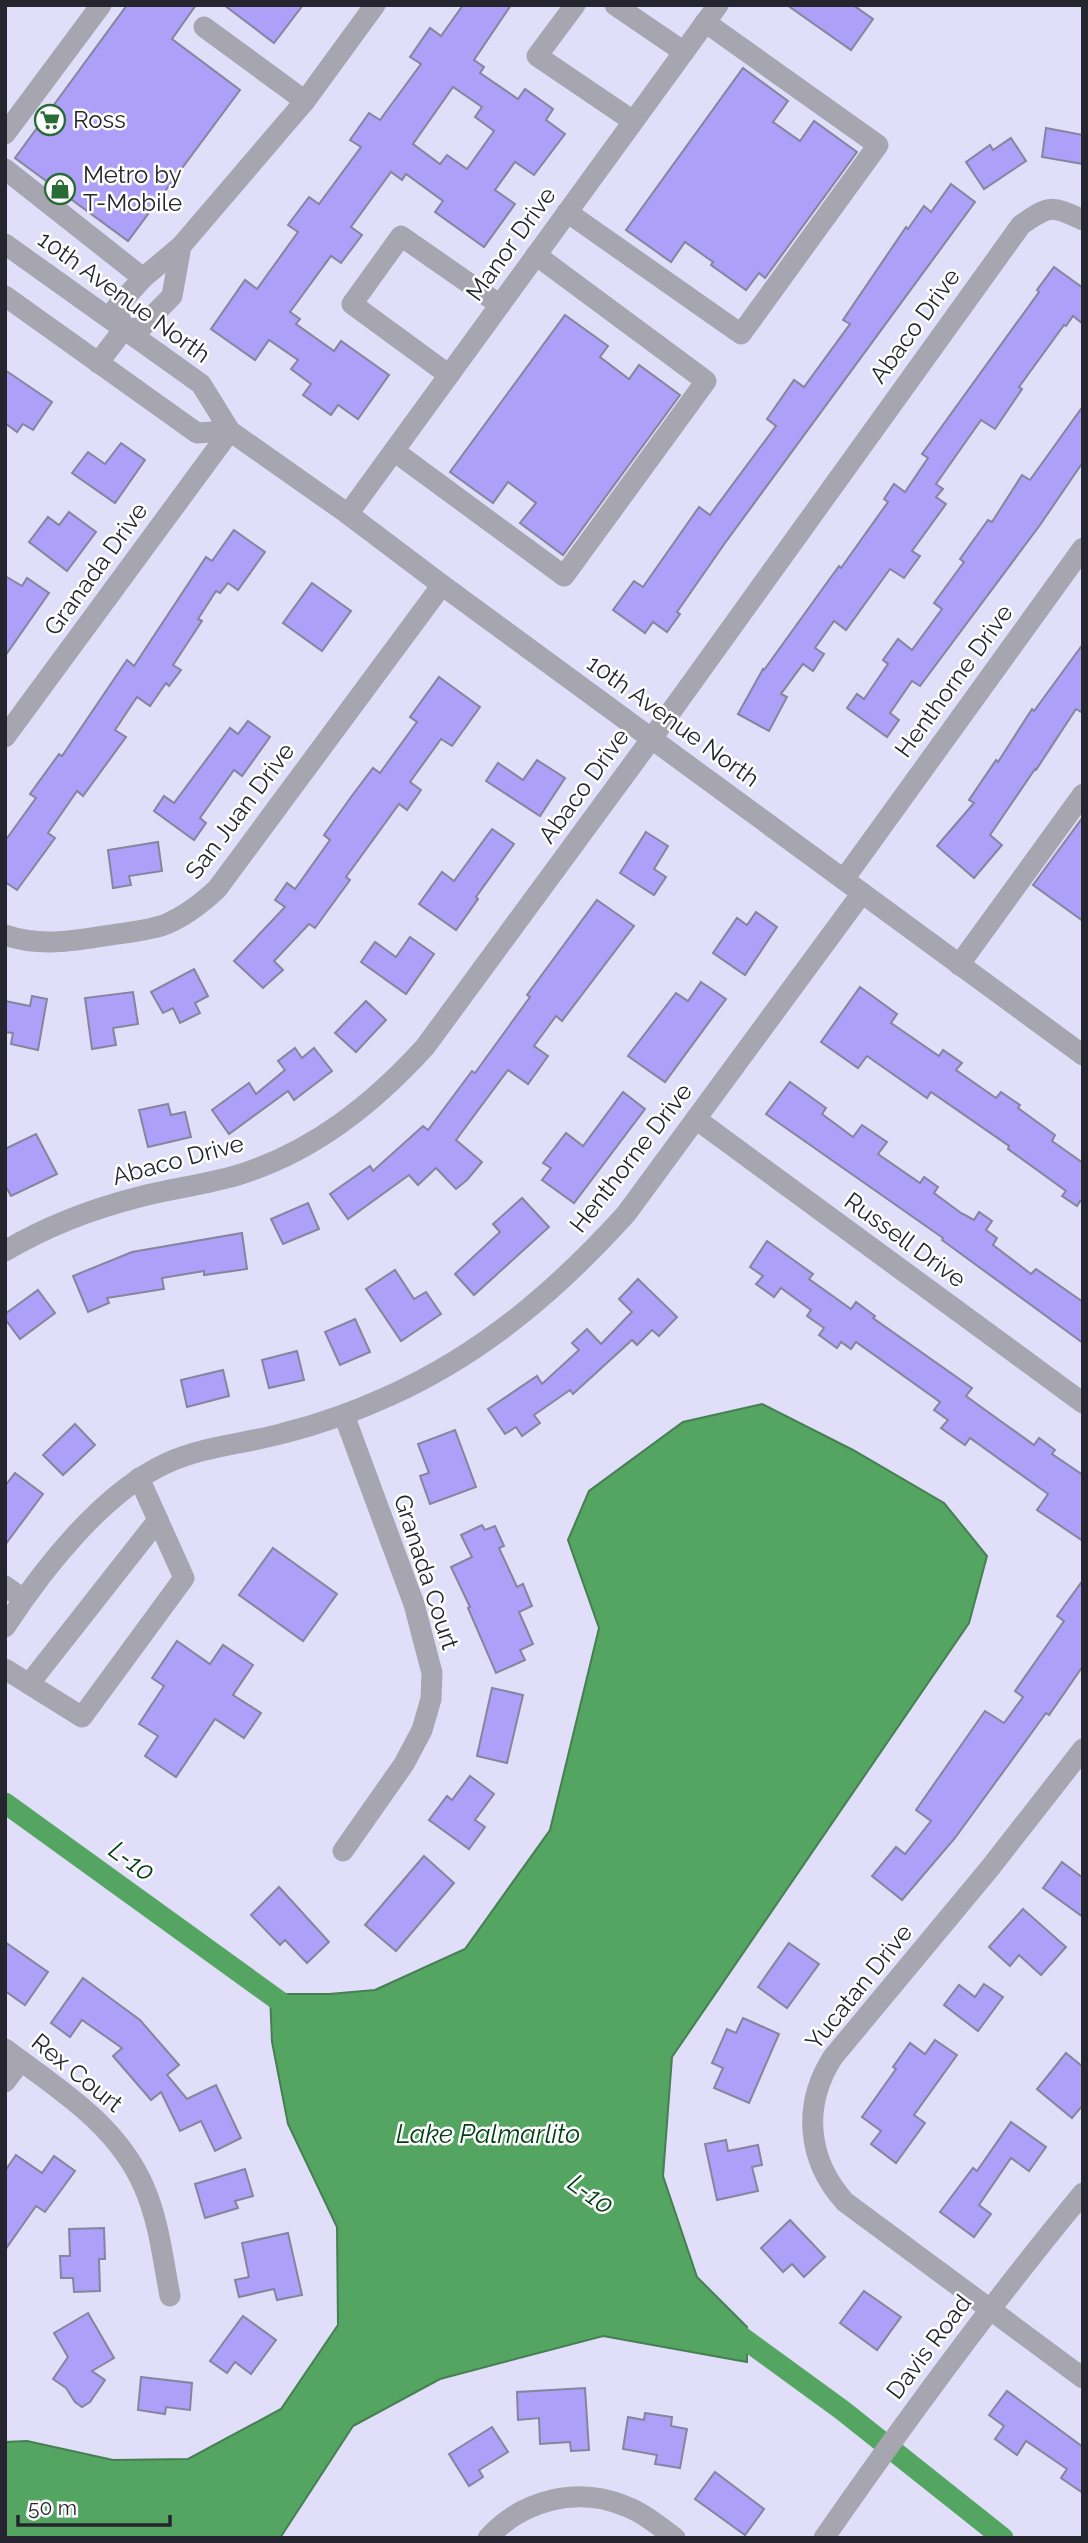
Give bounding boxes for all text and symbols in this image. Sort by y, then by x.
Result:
supermarket icon: Ross [33,103,67,137]
place label: Ross [73,105,126,134]
place label: Metro by T-Mobile [83,160,182,217]
shop icon: Metro by T-Mobile [43,172,77,206]
street label: Manor Drive [460,181,562,306]
street label: 10th Avenue North [33,224,216,369]
street label: Abaco Drive [863,263,966,389]
street label: Granada Drive [38,497,153,641]
street label: Henthorne Drive [888,599,1019,763]
street label: 10th Avenue North [582,648,765,793]
street label: Abaco Drive [532,723,635,849]
street label: San Juan Drive [179,737,300,885]
street label: Henthorne Drive [563,1077,698,1238]
street label: Abaco Drive [109,1128,247,1191]
street label: Russell Drive [839,1186,972,1293]
street label: Granada Court [388,1491,465,1653]
water label: L-10 [103,1834,161,1888]
street label: Yucatan Drive [799,1918,918,2055]
street label: Rex Court [26,2027,129,2118]
water label: Lake Palmarlito [396,2119,580,2149]
water label: L-10 [562,2167,620,2221]
street label: Davis Road [880,2289,977,2405]
scale bar [18,2484,170,2528]
text: 50 m [28,2495,77,2520]

